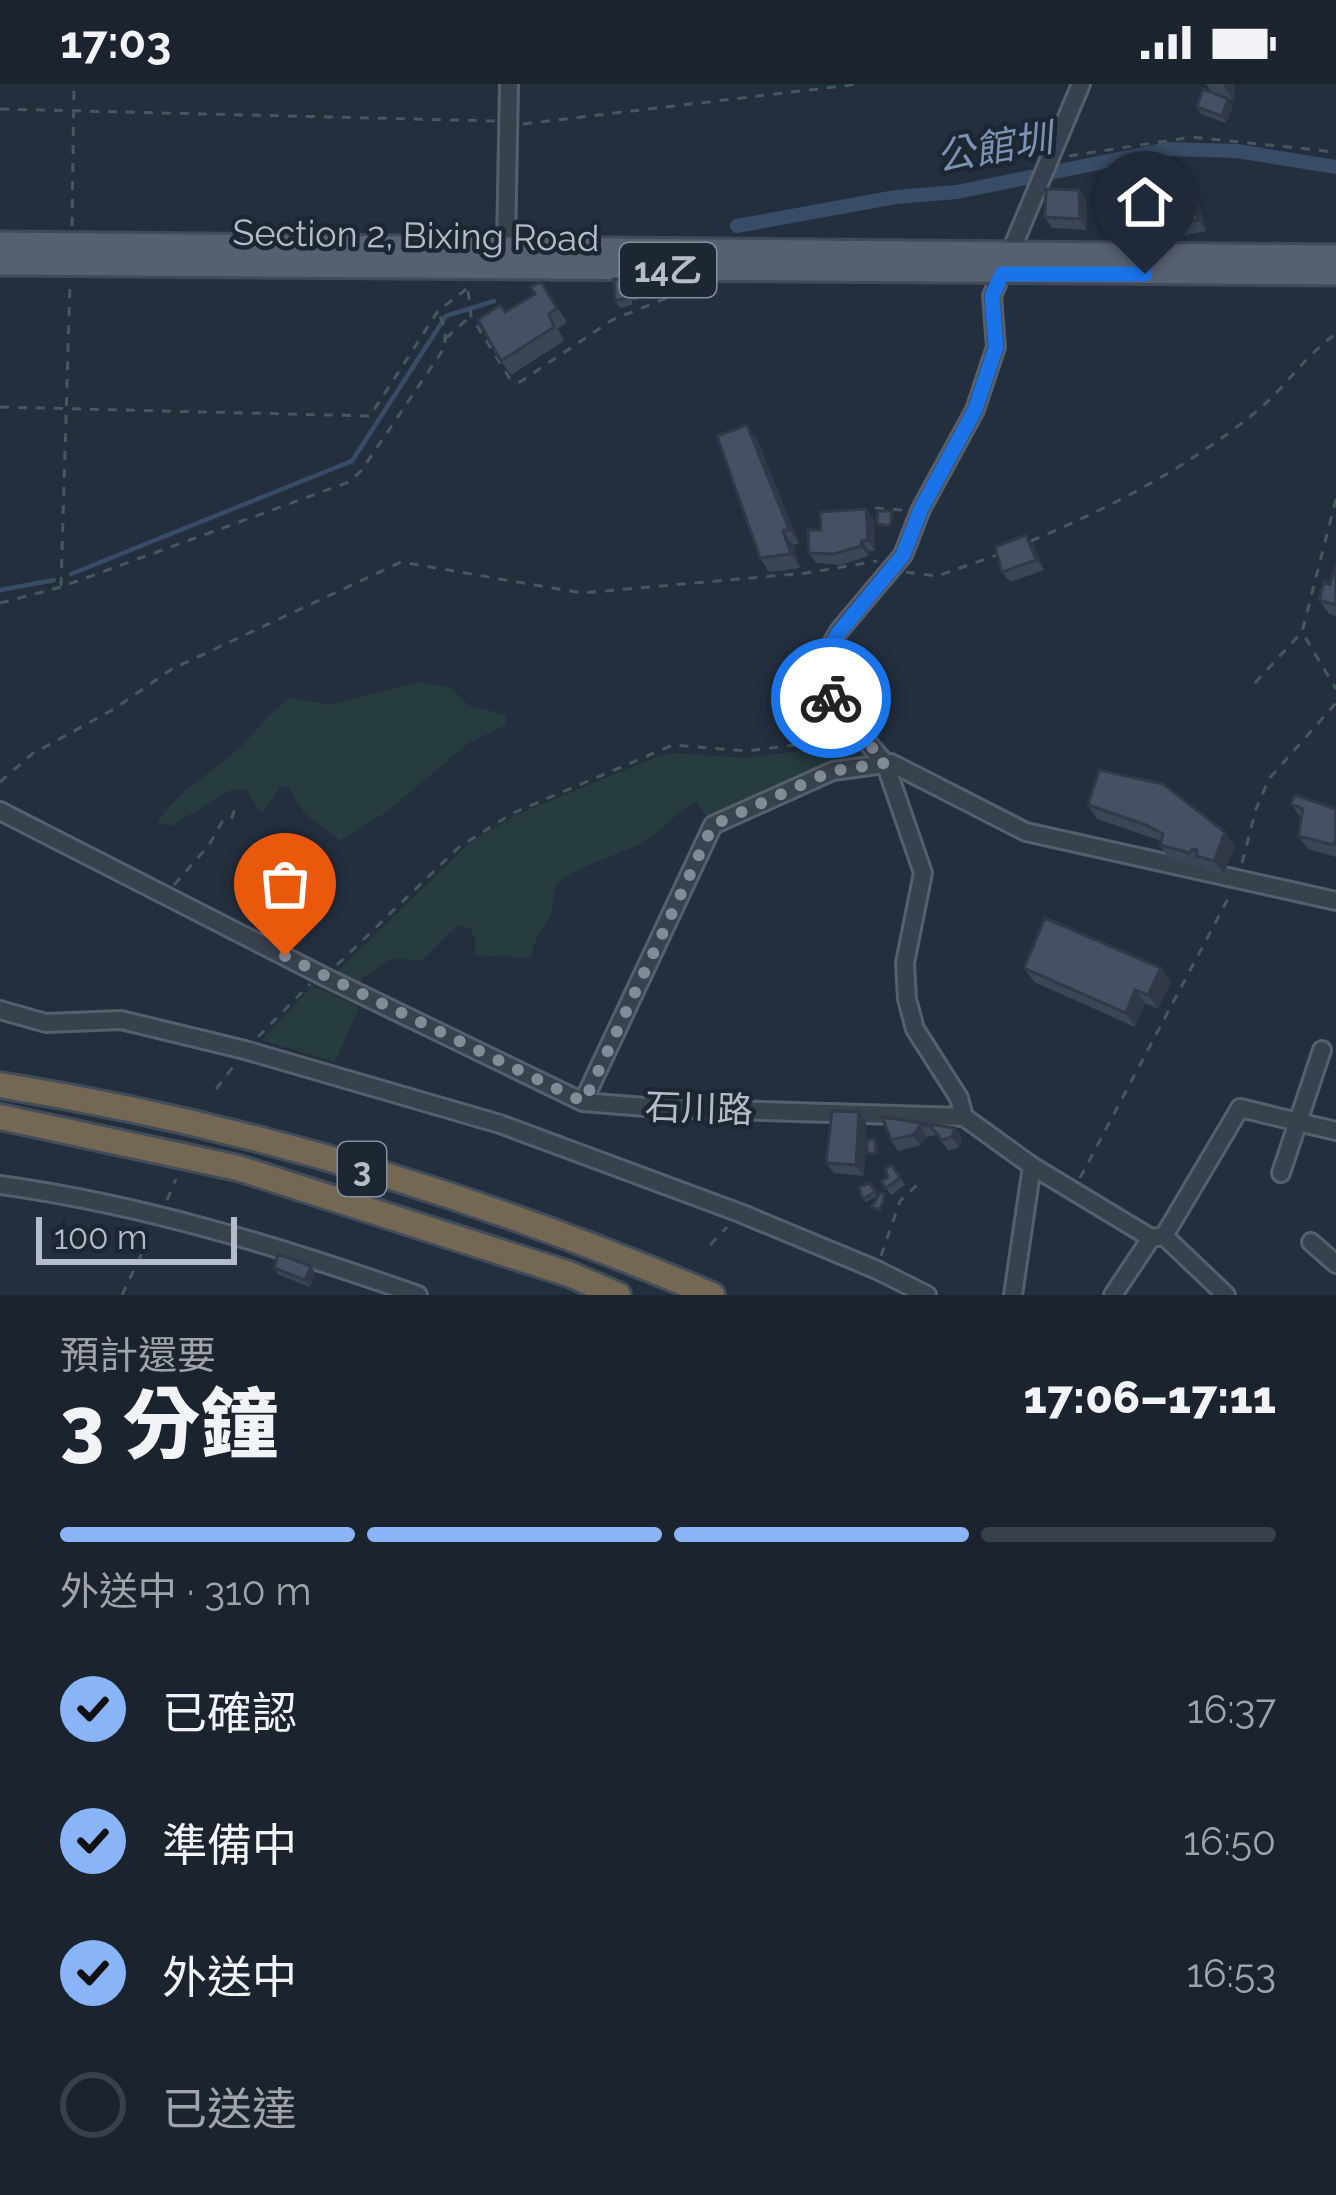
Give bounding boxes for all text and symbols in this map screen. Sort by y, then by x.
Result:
text: 17:03 [60,16,171,69]
water label: 公館圳 [932,113,1061,180]
pin [1094,151,1196,274]
icon: home [1112,169,1178,235]
street label: Section 2, Bixing Road [232,211,600,259]
road number: 14乙 [620,243,716,297]
courier [771,638,891,758]
icon: bike [798,665,864,731]
pin [234,833,336,956]
icon: bag [252,851,318,917]
street label: 石川路 [644,1085,754,1131]
road number: 3 [338,1142,386,1196]
scale bar [36,1211,237,1264]
text: 100 m [54,1218,147,1257]
text: 預計還要 [60,1332,216,1378]
text: 17:06–17:11 [1024,1371,1276,1424]
text: 3 分鐘 [60,1379,279,1470]
text: 外送中 · 310 m [60,1568,311,1614]
icon: check [60,1676,126,1742]
text: 16:37 [1187,1686,1276,1732]
text: 已確認 [162,1687,297,1740]
icon: check [60,1808,126,1874]
text: 16:50 [1183,1818,1276,1864]
text: 準備中 [162,1819,297,1872]
icon: check [60,1940,126,2006]
text: 16:53 [1186,1950,1276,1996]
text: 外送中 [162,1951,297,2004]
text: 已送達 [162,2083,297,2136]

